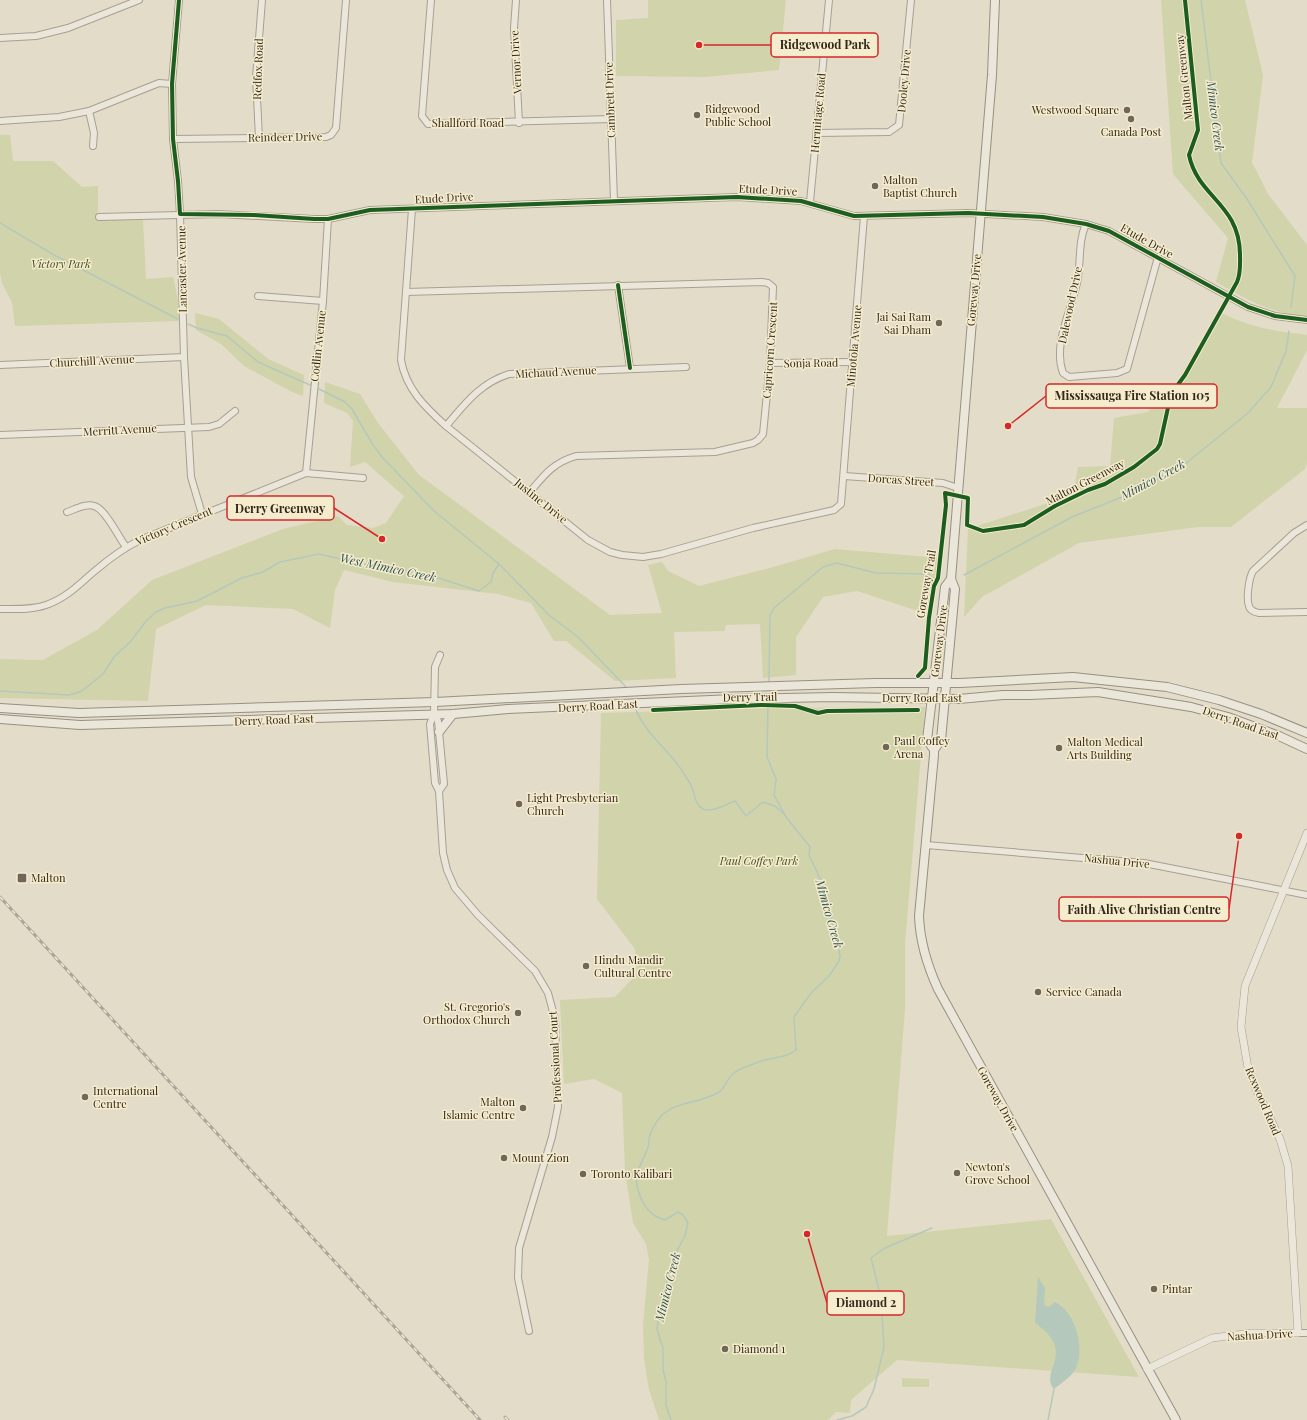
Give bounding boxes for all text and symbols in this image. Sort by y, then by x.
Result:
street label: Vernor Drive [506,29,525,95]
callout: Ridgewood Park [771,33,878,57]
street label: Malton Greenway [1171,33,1195,121]
text: Ridgewood Park [780,36,871,52]
street label: Redfox Road [249,37,266,100]
street label: Dooley Drive [893,48,914,113]
street label: Cambrett Drive [601,61,618,138]
street label: Hermitage Road [807,72,829,153]
water label: Mimico Creek [1204,79,1228,152]
place label: Ridgewood Public School [705,101,771,129]
place label: Westwood Square [1031,102,1119,117]
marker: Westwood Square [1122,105,1132,115]
marker: Ridgewood Public School [692,110,702,120]
marker: Canada Post [1126,114,1136,124]
street label: Shallford Road [432,115,505,130]
place label: Canada Post [1101,124,1161,139]
street label: Reindeer Drive [248,128,323,145]
place label: Malton Baptist Church [883,172,958,200]
street label: Etude Drive [738,180,798,199]
marker: Malton Baptist Church [870,181,880,191]
street label: Etude Drive [414,188,474,207]
street label: Etude Drive [1118,220,1177,262]
street label: Lancaster Avenue [173,225,190,313]
street label: Goreway Drive [963,253,984,327]
park label: Victory Park [31,256,91,271]
street label: Dalewood Drive [1054,265,1085,345]
street label: Capricorn Crescent [759,301,780,399]
street label: Minotola Avenue [842,304,865,388]
street label: Codlin Avenue [306,309,329,382]
place label: Jai Sai Ram Sai Dham [875,309,931,337]
marker: Jai Sai Ram Sai Dham [934,318,944,328]
street label: Churchill Avenue [49,351,135,370]
street label: Sonja Road [784,355,839,370]
street label: Michaud Avenue [515,362,598,381]
callout: Mississauga Fire Station 105 [1046,384,1217,408]
text: Mississauga Fire Station 105 [1054,387,1210,403]
street label: Merritt Avenue [83,420,158,439]
street label: Malton Greenway [1043,455,1127,508]
water label: Mimico Creek [1117,455,1188,503]
street label: Dorcas Street [867,470,935,489]
street label: Justine Drive [511,474,571,527]
callout: Derry Greenway [227,496,334,520]
text: Derry Greenway [235,500,326,516]
street label: Victory Crescent [132,503,215,549]
water label: West Mimico Creek [339,549,438,585]
street label: Goreway Trail [912,549,939,619]
street label: Goreway Drive [927,604,950,678]
street label: Derry Trail [723,689,777,704]
street label: Derry Road East [882,690,962,705]
street label: Derry Road East [558,696,638,715]
street label: Derry Road East [1201,702,1282,743]
street label: Derry Road East [234,711,314,728]
place label: Paul Coffey Arena [893,733,950,761]
place label: Malton Medical Arts Building [1066,734,1143,762]
marker: Paul Coffey Arena [881,742,891,752]
marker: Malton Medical Arts Building [1054,743,1064,753]
place label: Light Presbyterian Church [527,790,619,818]
marker: Light Presbyterian Church [514,799,524,809]
street label: Nashua Drive [1084,850,1151,871]
park label: Paul Coffey Park [719,853,799,868]
place label: Malton [31,870,66,885]
marker: Malton [16,872,28,884]
water label: Mimico Creek [812,877,847,950]
callout: Faith Alive Christian Centre [1059,897,1229,921]
text: Faith Alive Christian Centre [1067,901,1221,917]
place label: Hindu Mandir Cultural Centre [594,952,672,980]
marker: Hindu Mandir Cultural Centre [581,961,591,971]
place label: Service Canada [1046,984,1122,999]
marker: Service Canada [1033,987,1043,997]
place label: St. Gregorio's Orthodox Church [423,999,511,1027]
marker: St. Gregorio's Orthodox Church [513,1008,523,1018]
street label: Professional Court [545,1011,564,1103]
street label: Goreway Drive [974,1063,1023,1135]
street label: Rexwood Road [1242,1064,1285,1138]
place label: International Centre [93,1083,158,1111]
marker: International Centre [80,1092,90,1102]
place label: Malton Islamic Centre [443,1094,515,1122]
marker: Malton Islamic Centre [518,1103,528,1113]
place label: Mount Zion [512,1150,570,1165]
marker: Mount Zion [499,1153,509,1163]
place label: Newton's Grove School [965,1159,1030,1187]
place label: Toronto Kalibari [591,1166,672,1181]
marker: Newton's Grove School [952,1168,962,1178]
marker: Toronto Kalibari [578,1169,588,1179]
water label: Mimico Creek [650,1250,683,1324]
place label: Pintar [1162,1281,1193,1296]
marker: Pintar [1149,1284,1159,1294]
callout: Diamond 2 [827,1291,904,1315]
text: Diamond 2 [836,1294,896,1310]
street label: Nashua Drive [1227,1325,1294,1344]
place label: Diamond 1 [733,1341,785,1356]
marker: Diamond 1 [720,1344,730,1354]

